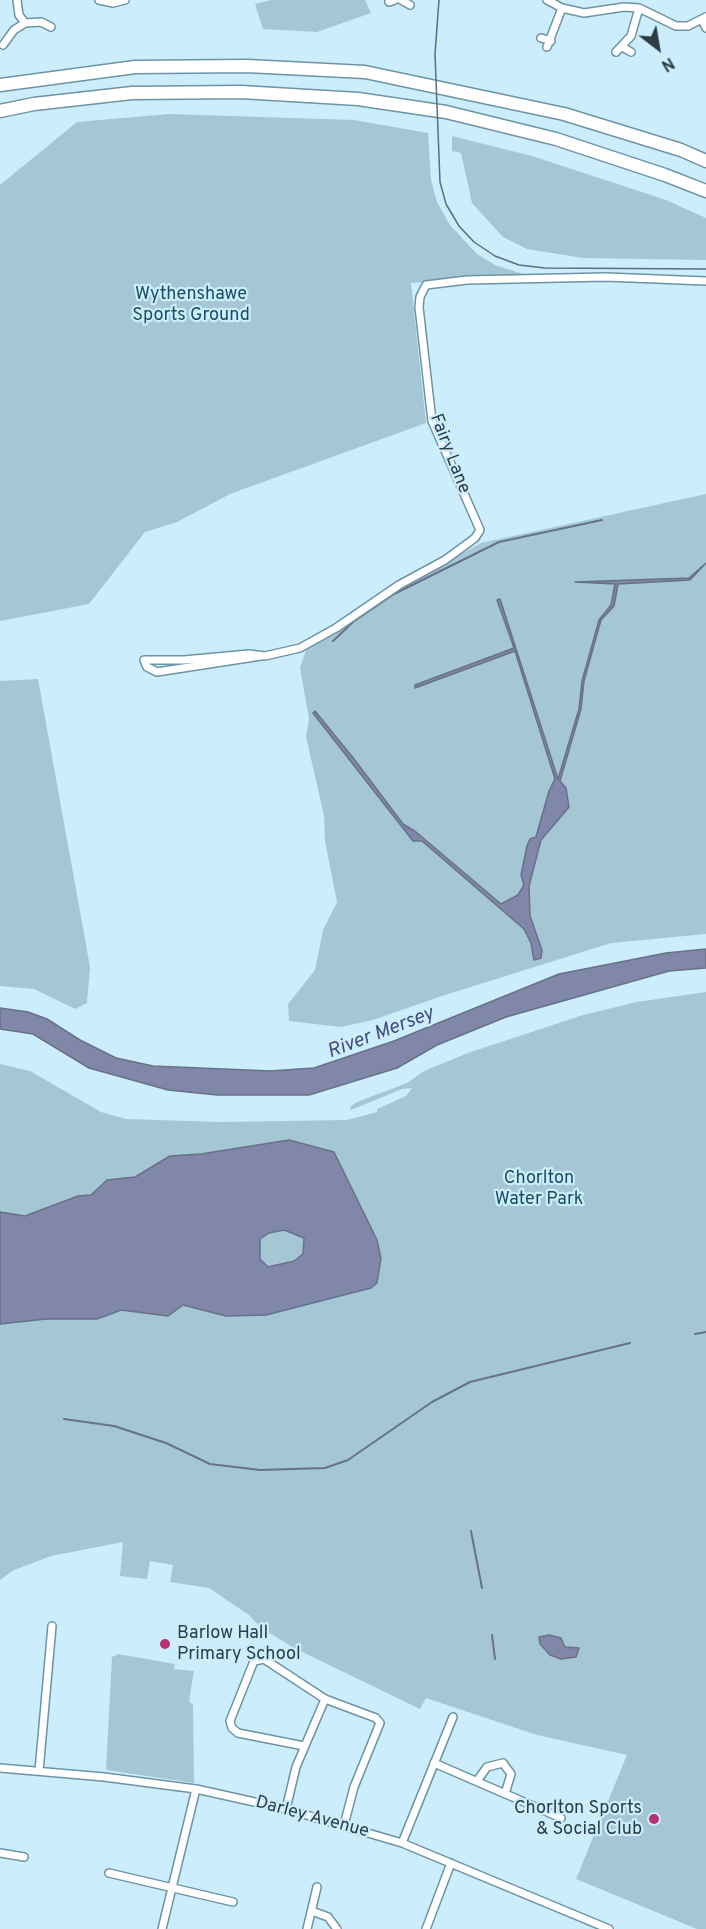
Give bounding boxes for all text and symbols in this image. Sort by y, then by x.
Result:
north arrow [628,18,688,78]
text: N [657,52,677,75]
park label: Wythenshawe Sports Ground [132,284,250,326]
street label: Fairy Lane [424,411,474,497]
water label: River Mersey [324,1003,438,1065]
park label: Chorlton Water Park [495,1168,583,1210]
place label: Barlow Hall Primary School [177,1623,301,1666]
marker: Barlow Hall Primary School [158,1637,172,1651]
street label: Darley Avenue [253,1792,371,1844]
place label: Chorlton Sports & Social Club [514,1798,642,1840]
marker: Chorlton Sports & Social Club [647,1812,661,1826]

